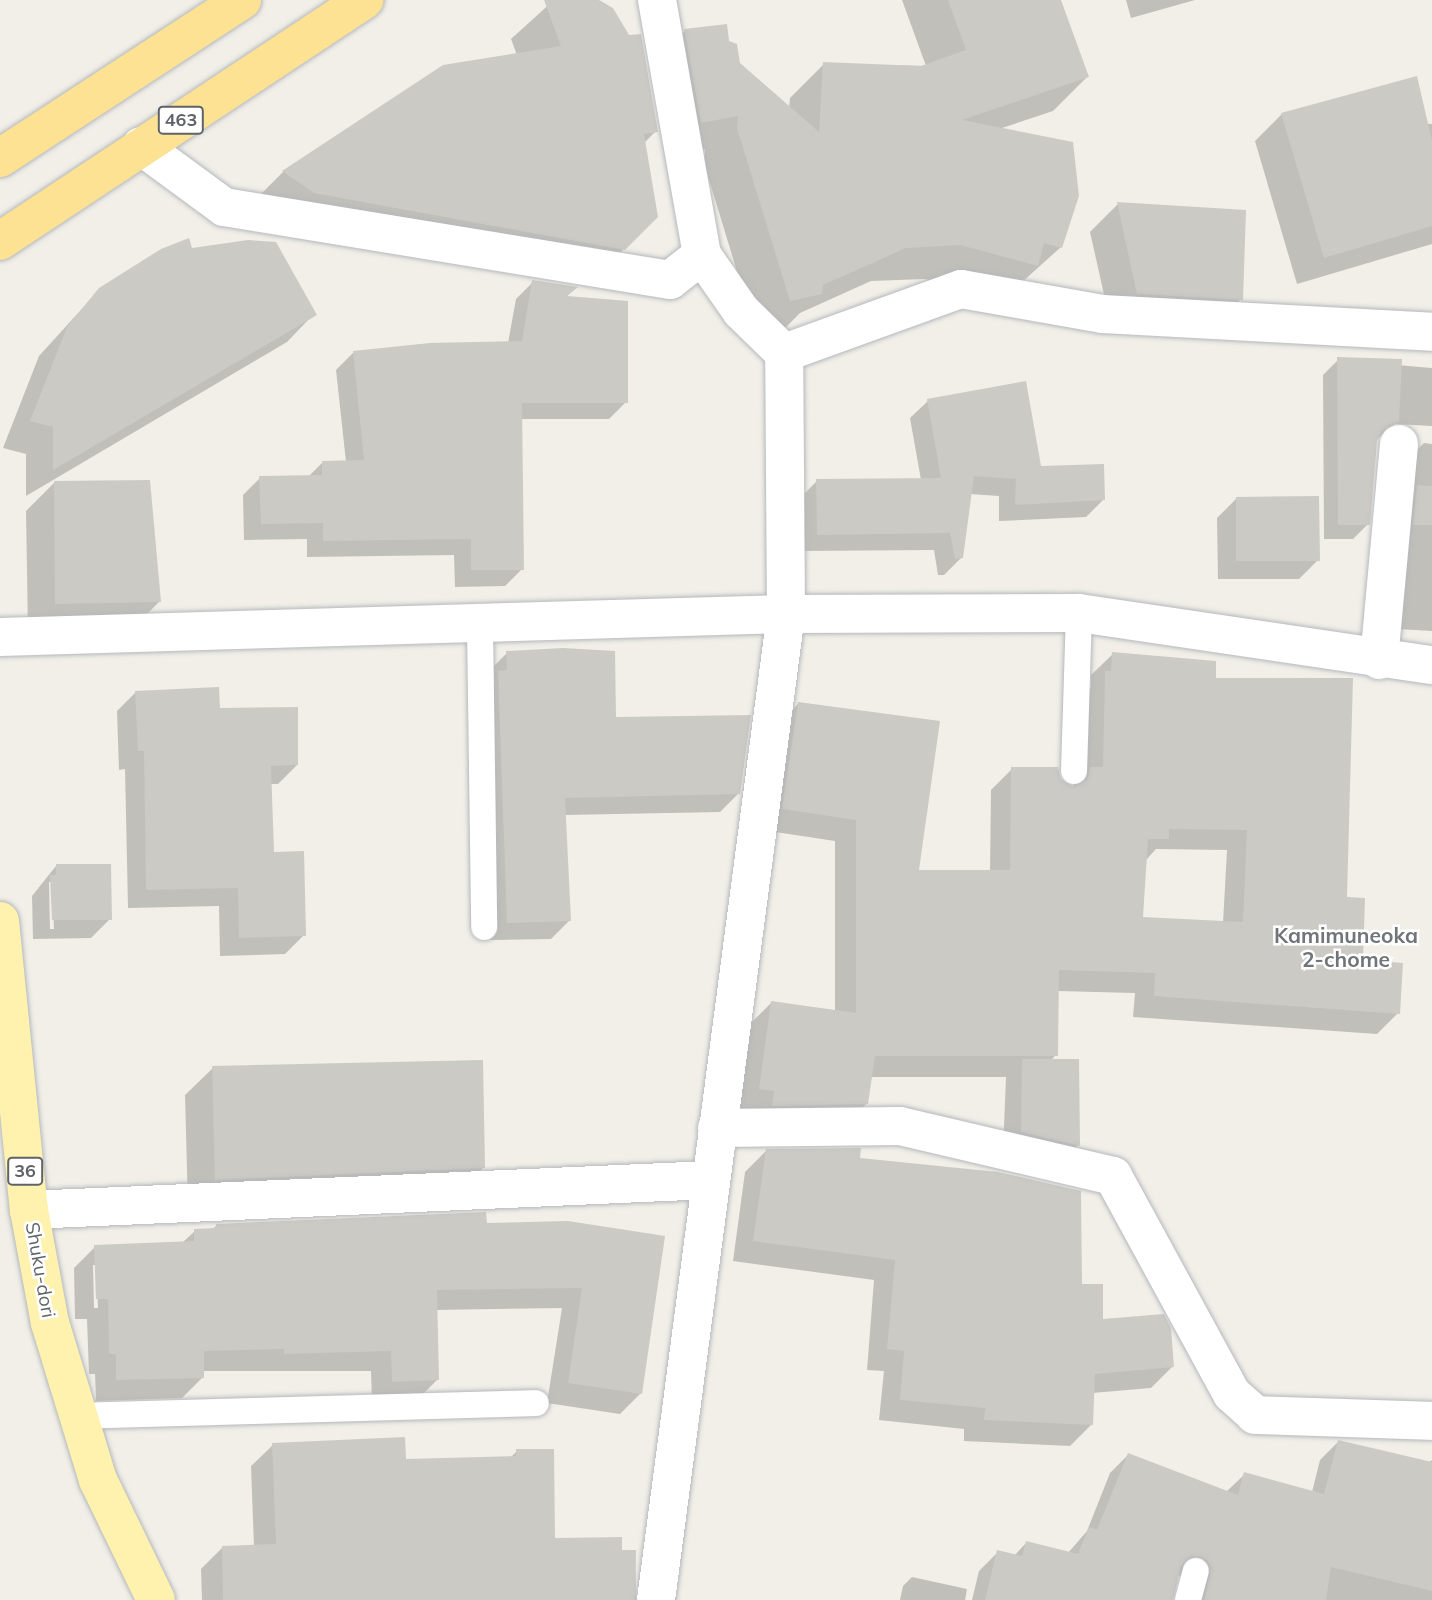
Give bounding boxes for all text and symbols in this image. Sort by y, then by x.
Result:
road number: 463 [156,106,206,134]
district label: Kamimuneoka 2-chome [1274,922,1418,972]
road number: 36 [6,1156,44,1186]
street label: Shuku-dori [20,1220,60,1320]

